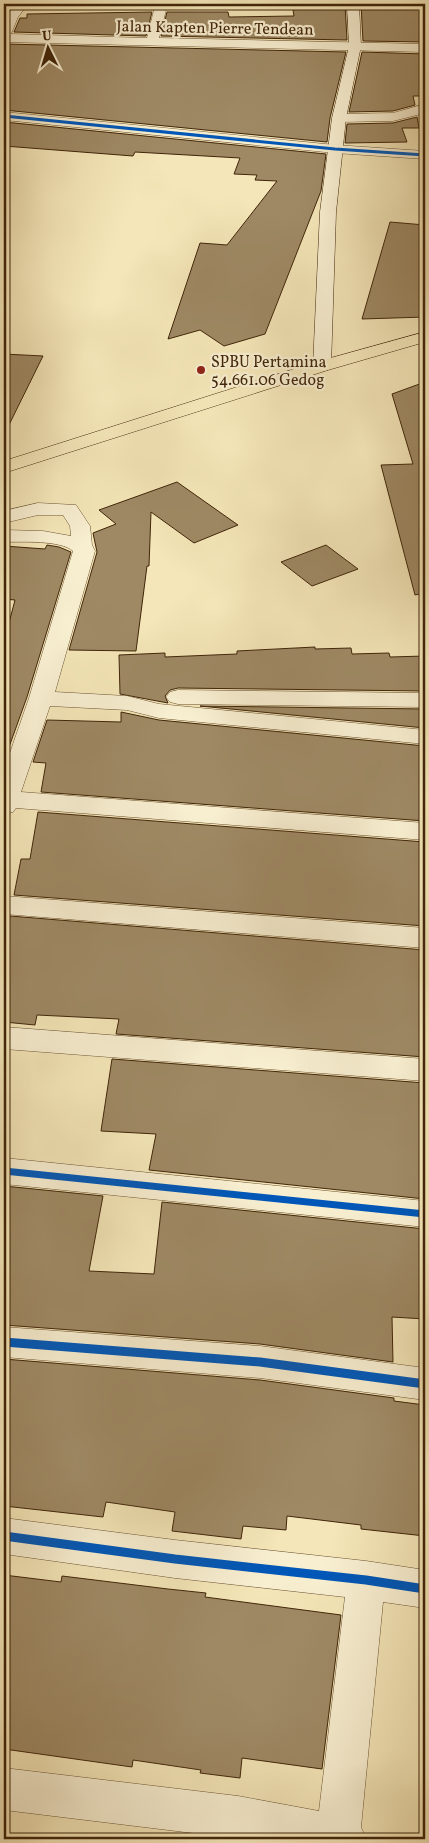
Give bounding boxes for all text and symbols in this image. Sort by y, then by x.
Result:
street label: Jalan Kapten Pierre Tendean [116,16,314,42]
north arrow [22,22,72,72]
text: U [41,27,53,46]
place label: SPBU Pertamina 54.661.06 Gedog [211,352,326,392]
marker: SPBU Pertamina 54.661.06 Gedog [195,364,207,376]

